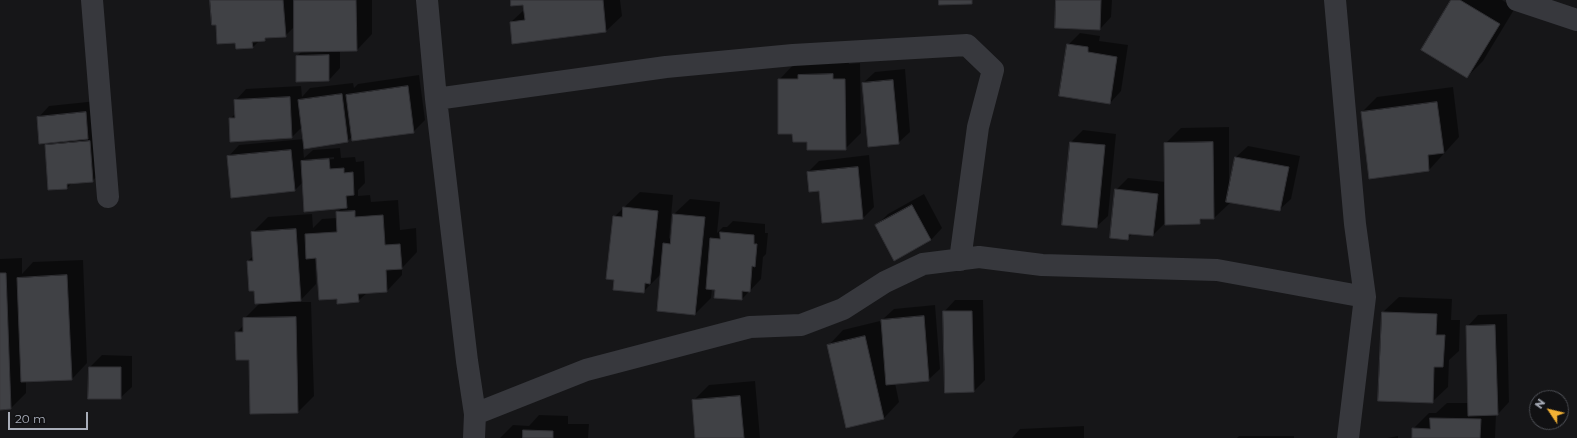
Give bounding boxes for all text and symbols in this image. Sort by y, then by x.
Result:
north arrow [1529,390,1569,430]
text: N [1532,396,1548,411]
scale bar [10,404,90,430]
text: 20 m [15,411,46,426]

